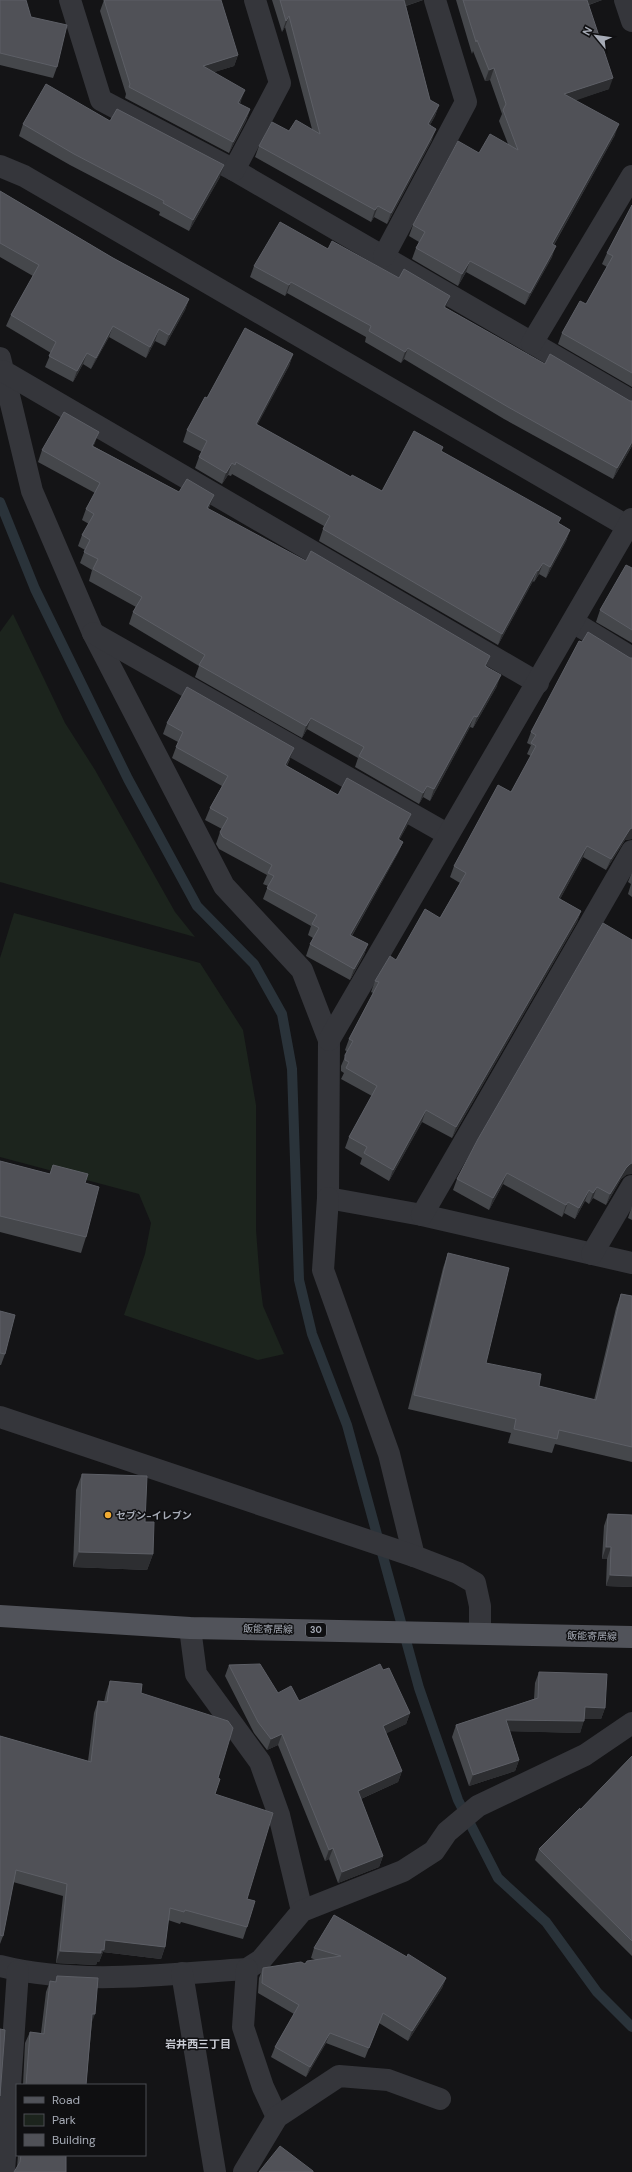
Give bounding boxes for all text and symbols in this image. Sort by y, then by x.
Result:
north arrow [576,16,616,56]
text: N [579,24,595,38]
place label: セブン-イレブン [116,1509,192,1522]
marker: セブン-イレブン [103,1510,113,1520]
street label: 飯能寄居線 [243,1622,293,1636]
road number: 30 [306,1623,326,1637]
street label: 飯能寄居線 [567,1629,617,1643]
district label: 岩井西三丁目 [165,2037,231,2051]
legend [16,2084,146,2156]
text: Road [52,2092,80,2108]
text: Park [52,2112,76,2128]
text: Building [52,2132,96,2148]

